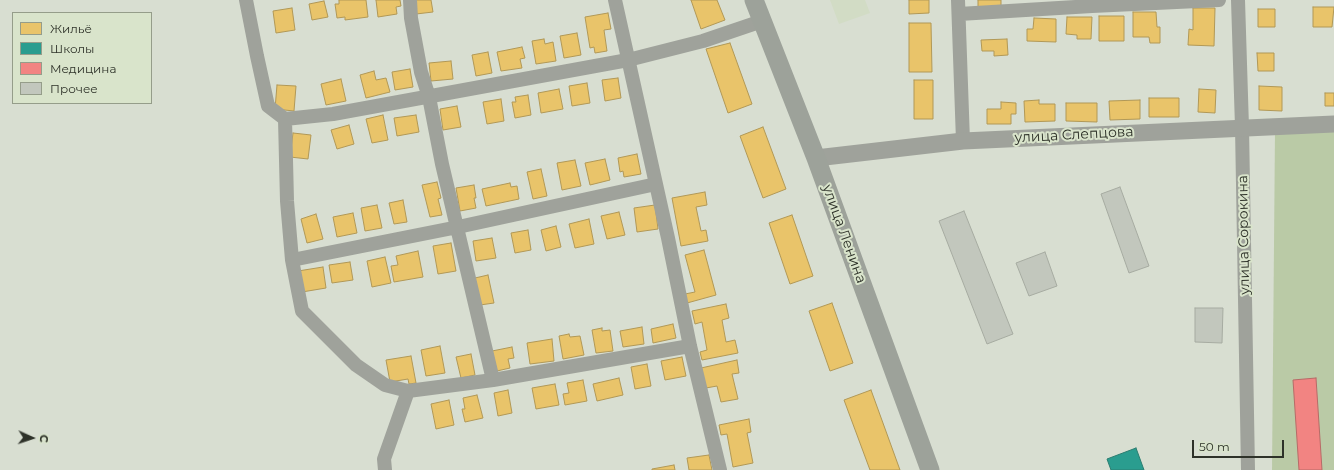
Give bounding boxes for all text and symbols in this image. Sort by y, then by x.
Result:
legend [12,12,152,104]
text: Жильё [50,21,92,36]
text: Школы [50,41,95,56]
text: Медицина [50,61,116,76]
text: Прочее [50,81,98,96]
street label: улица Слепцова [1014,123,1134,147]
street label: улица Сорокина [1235,175,1253,295]
street label: улица Ленина [818,182,870,286]
north arrow [12,418,52,458]
scale bar [1194,432,1286,458]
text: С [37,434,51,443]
text: 50 m [1199,439,1230,454]

